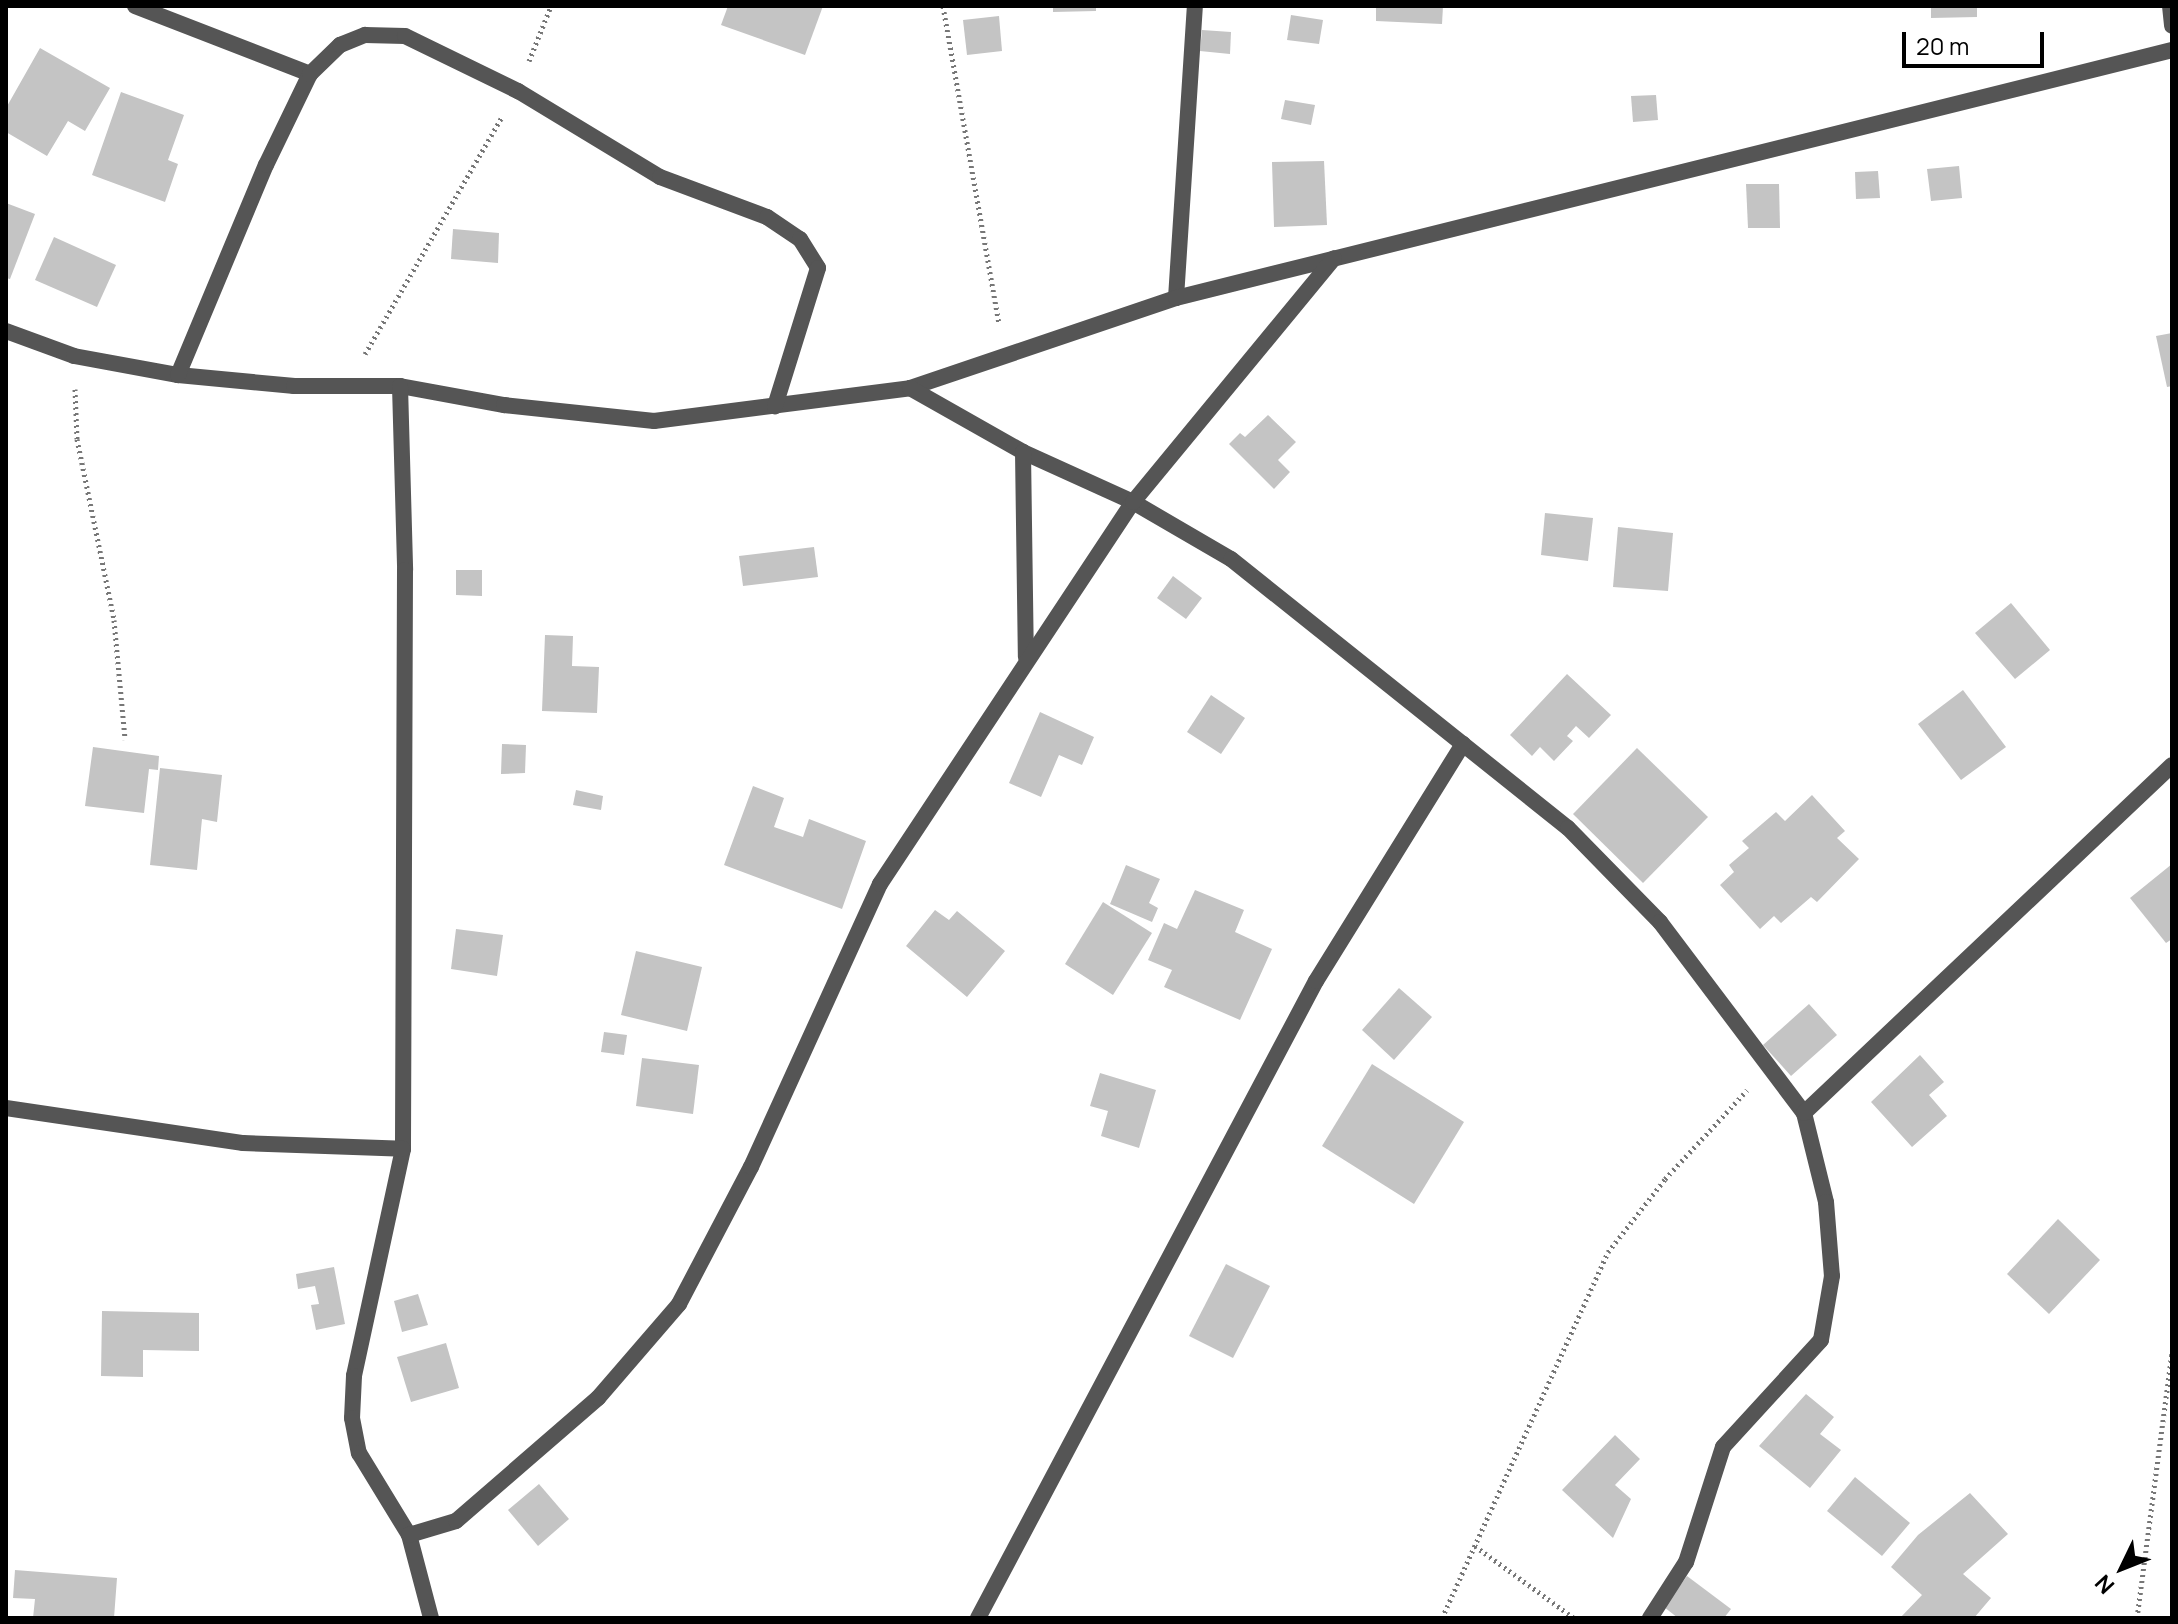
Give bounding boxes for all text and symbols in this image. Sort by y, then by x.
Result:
scale bar [1906,16,2048,66]
text: 20 m [1916,29,1969,62]
north arrow [2082,1528,2162,1608]
text: N [2088,1568,2121,1600]

